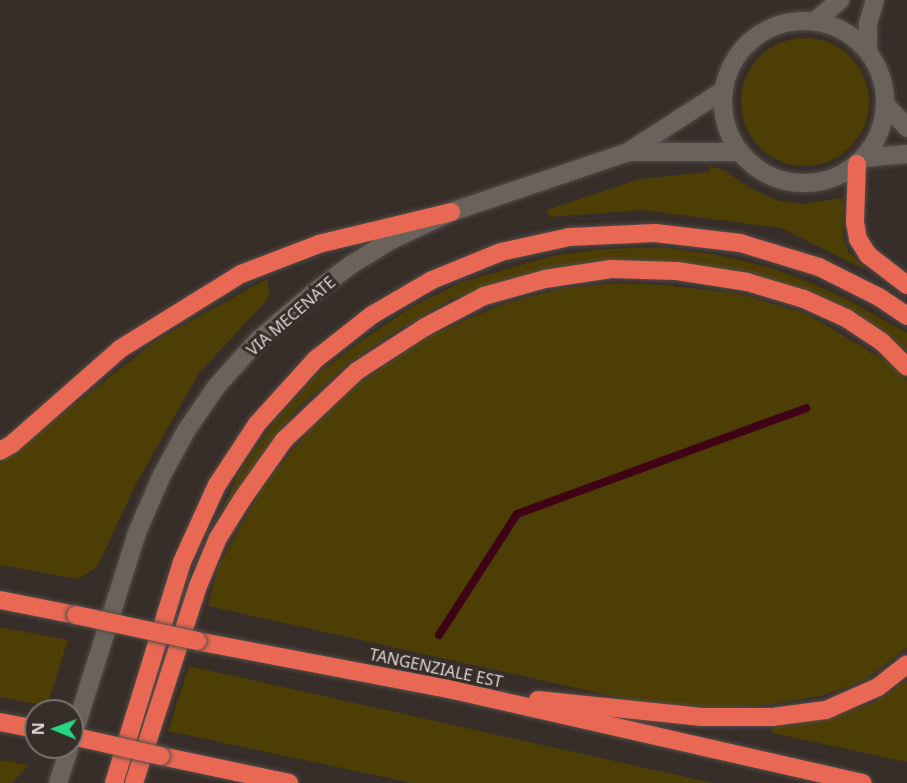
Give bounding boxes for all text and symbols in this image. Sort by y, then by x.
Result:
street label: VIA MECENATE [243,272,339,360]
street label: TANGENZIALE EST [368,645,504,691]
north arrow [24,699,84,759]
text: N [27,722,49,735]

